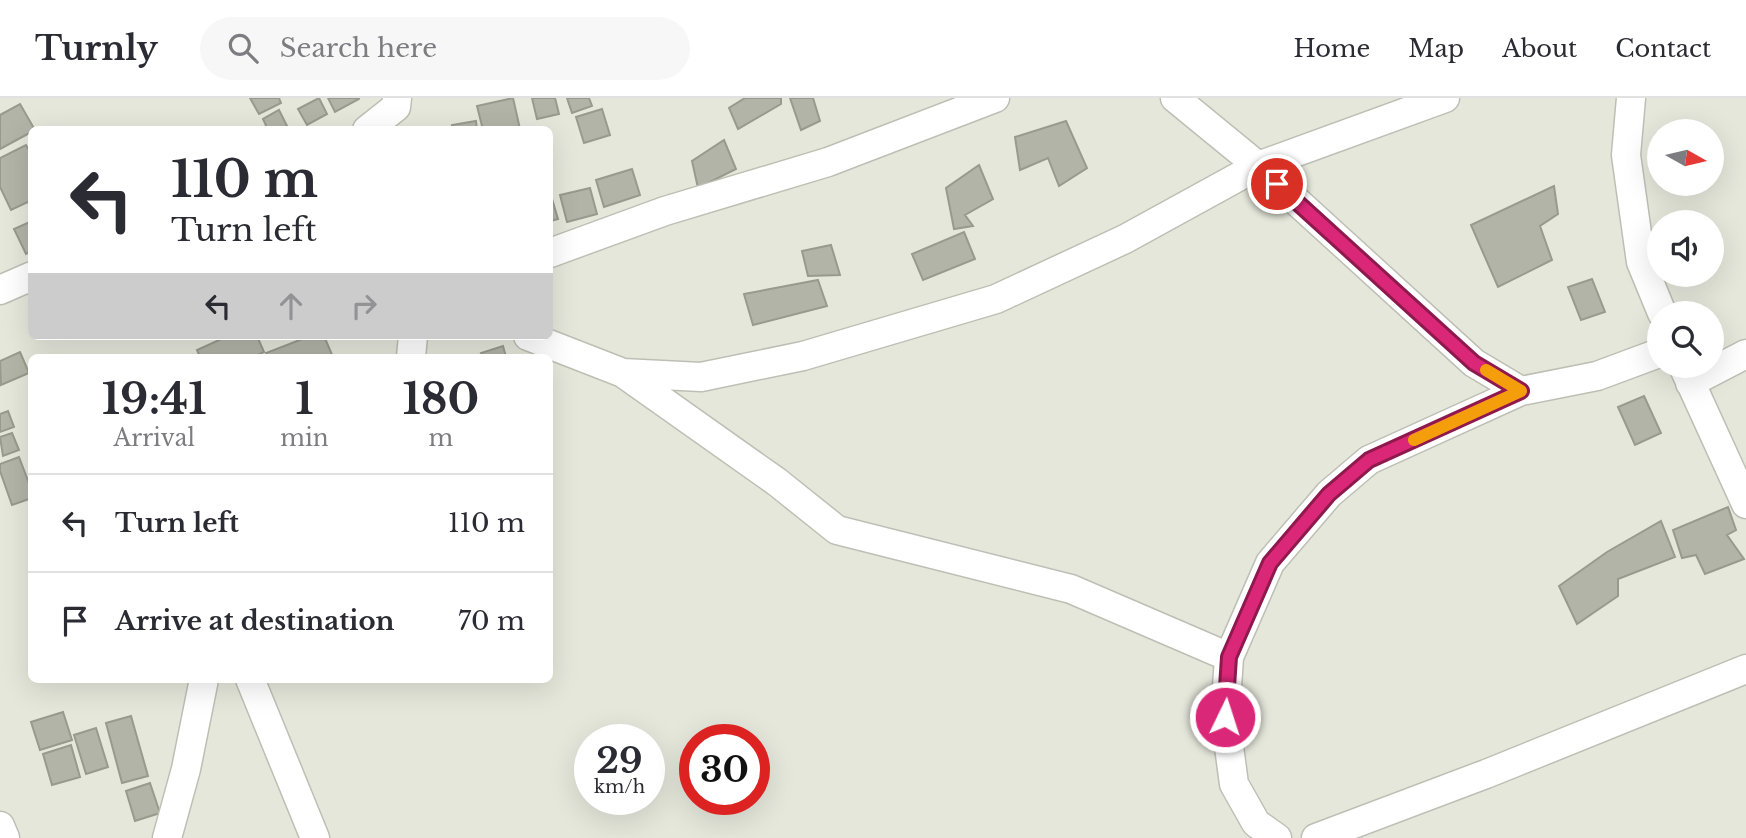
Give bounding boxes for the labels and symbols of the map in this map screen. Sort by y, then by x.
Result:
north arrow [1647,119,1724,196]
pin [1247,154,1307,214]
position arrow [1188,680,1262,754]
speed limit sign: 30 [679,724,770,815]

